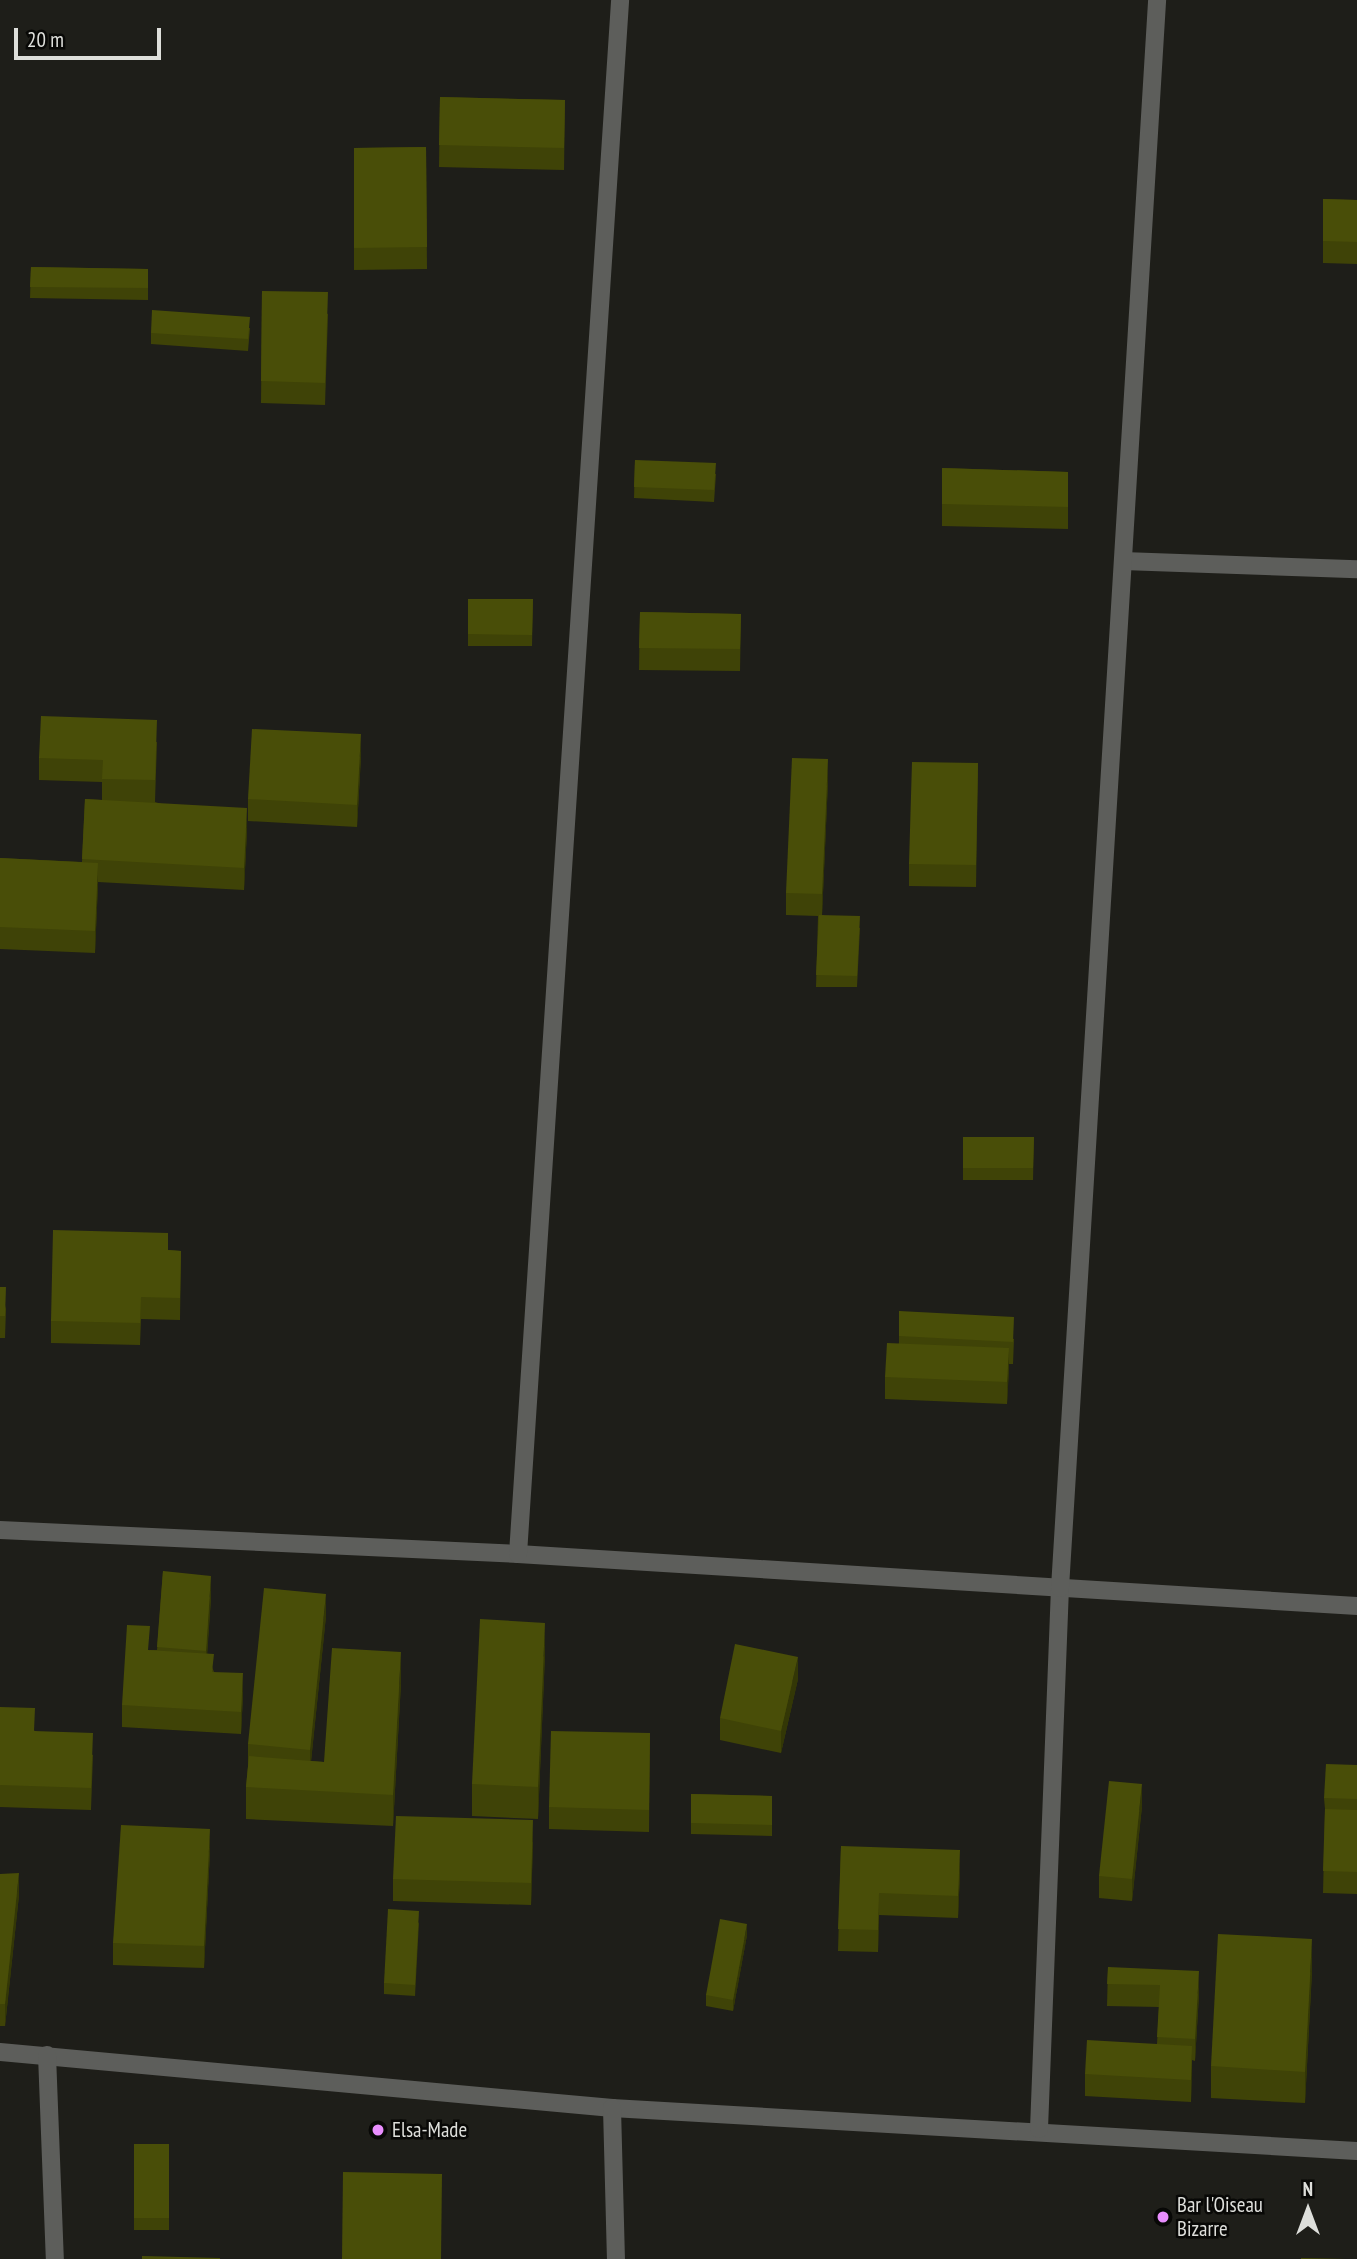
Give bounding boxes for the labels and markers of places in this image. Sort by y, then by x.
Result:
place label: Elsa-Made [392,2117,467,2143]
marker: Elsa-Made [370,2122,386,2138]
place label: Bar l'Oiseau Bizarre [1177,2192,1263,2242]
marker: Bar l'Oiseau Bizarre [1155,2209,1171,2225]

